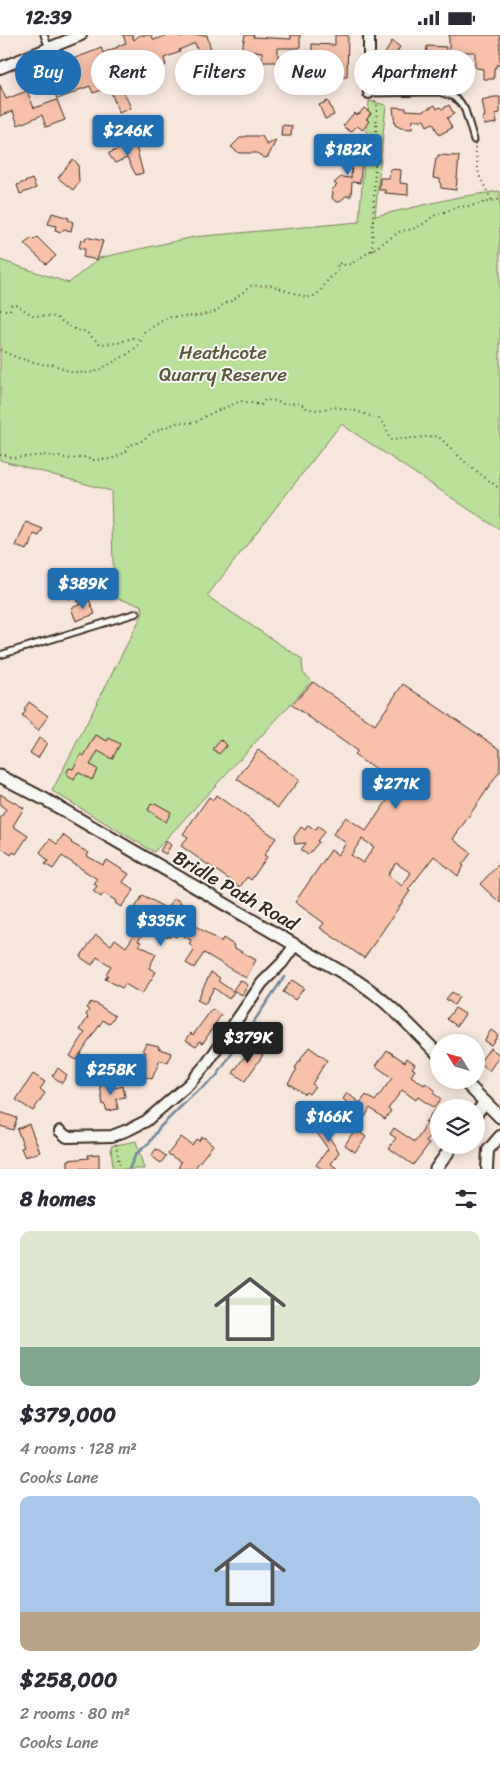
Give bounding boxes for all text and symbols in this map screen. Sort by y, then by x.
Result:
text: 12:39 [25,1,72,34]
chip: Buy [15,50,81,95]
chip: Rent [91,50,165,95]
chip: Filters [175,50,264,95]
chip: New [274,50,344,95]
chip: Apartment [354,50,475,95]
pin: $246K [93,115,163,157]
text: $246K [104,116,152,145]
pin: $182K [313,133,383,176]
text: $182K [325,135,371,164]
park label: Heathcote Quarry Reserve [159,336,287,391]
pin: $389K [48,567,118,610]
text: $389K [59,569,107,598]
pin: $271K [361,767,431,810]
text: $271K [373,769,419,798]
street label: Bridle Path Road [167,841,306,941]
pin: $335K [126,905,196,947]
text: $335K [137,906,185,935]
pin: $379K [213,1021,283,1064]
text: $379K [224,1023,272,1052]
north arrow [430,1034,485,1089]
map controls [430,1034,485,1154]
pin: $258K [76,1053,146,1096]
text: $258K [86,1055,136,1084]
button: layers [430,1099,485,1154]
pin: $166K [294,1101,364,1143]
text: $166K [306,1102,352,1131]
text: 8 homes [20,1180,95,1218]
icon: filters [452,1185,480,1213]
icon: home [205,1264,295,1354]
text: $379,000 [20,1396,116,1434]
text: 4 rooms · 128 m² [20,1434,137,1463]
text: Cooks Lane [20,1463,99,1492]
icon: home [205,1529,295,1619]
text: $258,000 [20,1661,117,1699]
text: 2 rooms · 80 m² [20,1699,130,1728]
text: Cooks Lane [20,1728,99,1757]

